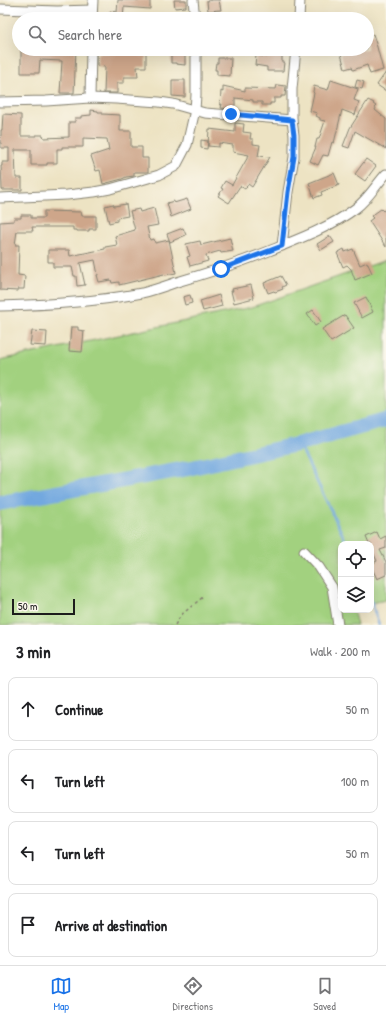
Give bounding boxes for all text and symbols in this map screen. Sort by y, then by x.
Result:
search box [12,12,374,56]
icon: search [26,23,48,45]
text: Search here [58,24,122,45]
route end [222,105,240,123]
route start [212,260,230,278]
map controls [338,541,374,613]
button: locate [338,541,374,577]
button: layers [338,577,374,613]
scale bar [12,597,75,616]
text: 50 m [18,599,38,613]
text: 3 min [16,640,51,663]
text: Walk · 200 m [310,642,370,660]
icon: ahead [17,698,39,720]
text: Continue [55,699,103,720]
text: 50 m [346,700,369,718]
icon: left [17,770,39,792]
text: Turn left [55,771,105,792]
text: 100 m [341,772,369,790]
icon: left [17,842,39,864]
text: Turn left [55,843,105,864]
text: 50 m [346,844,369,862]
icon: arrive [17,914,39,936]
text: Arrive at destination [55,915,167,936]
tab: Map [50,975,72,1013]
tab: Directions [173,975,213,1013]
tab: Saved [313,975,336,1013]

